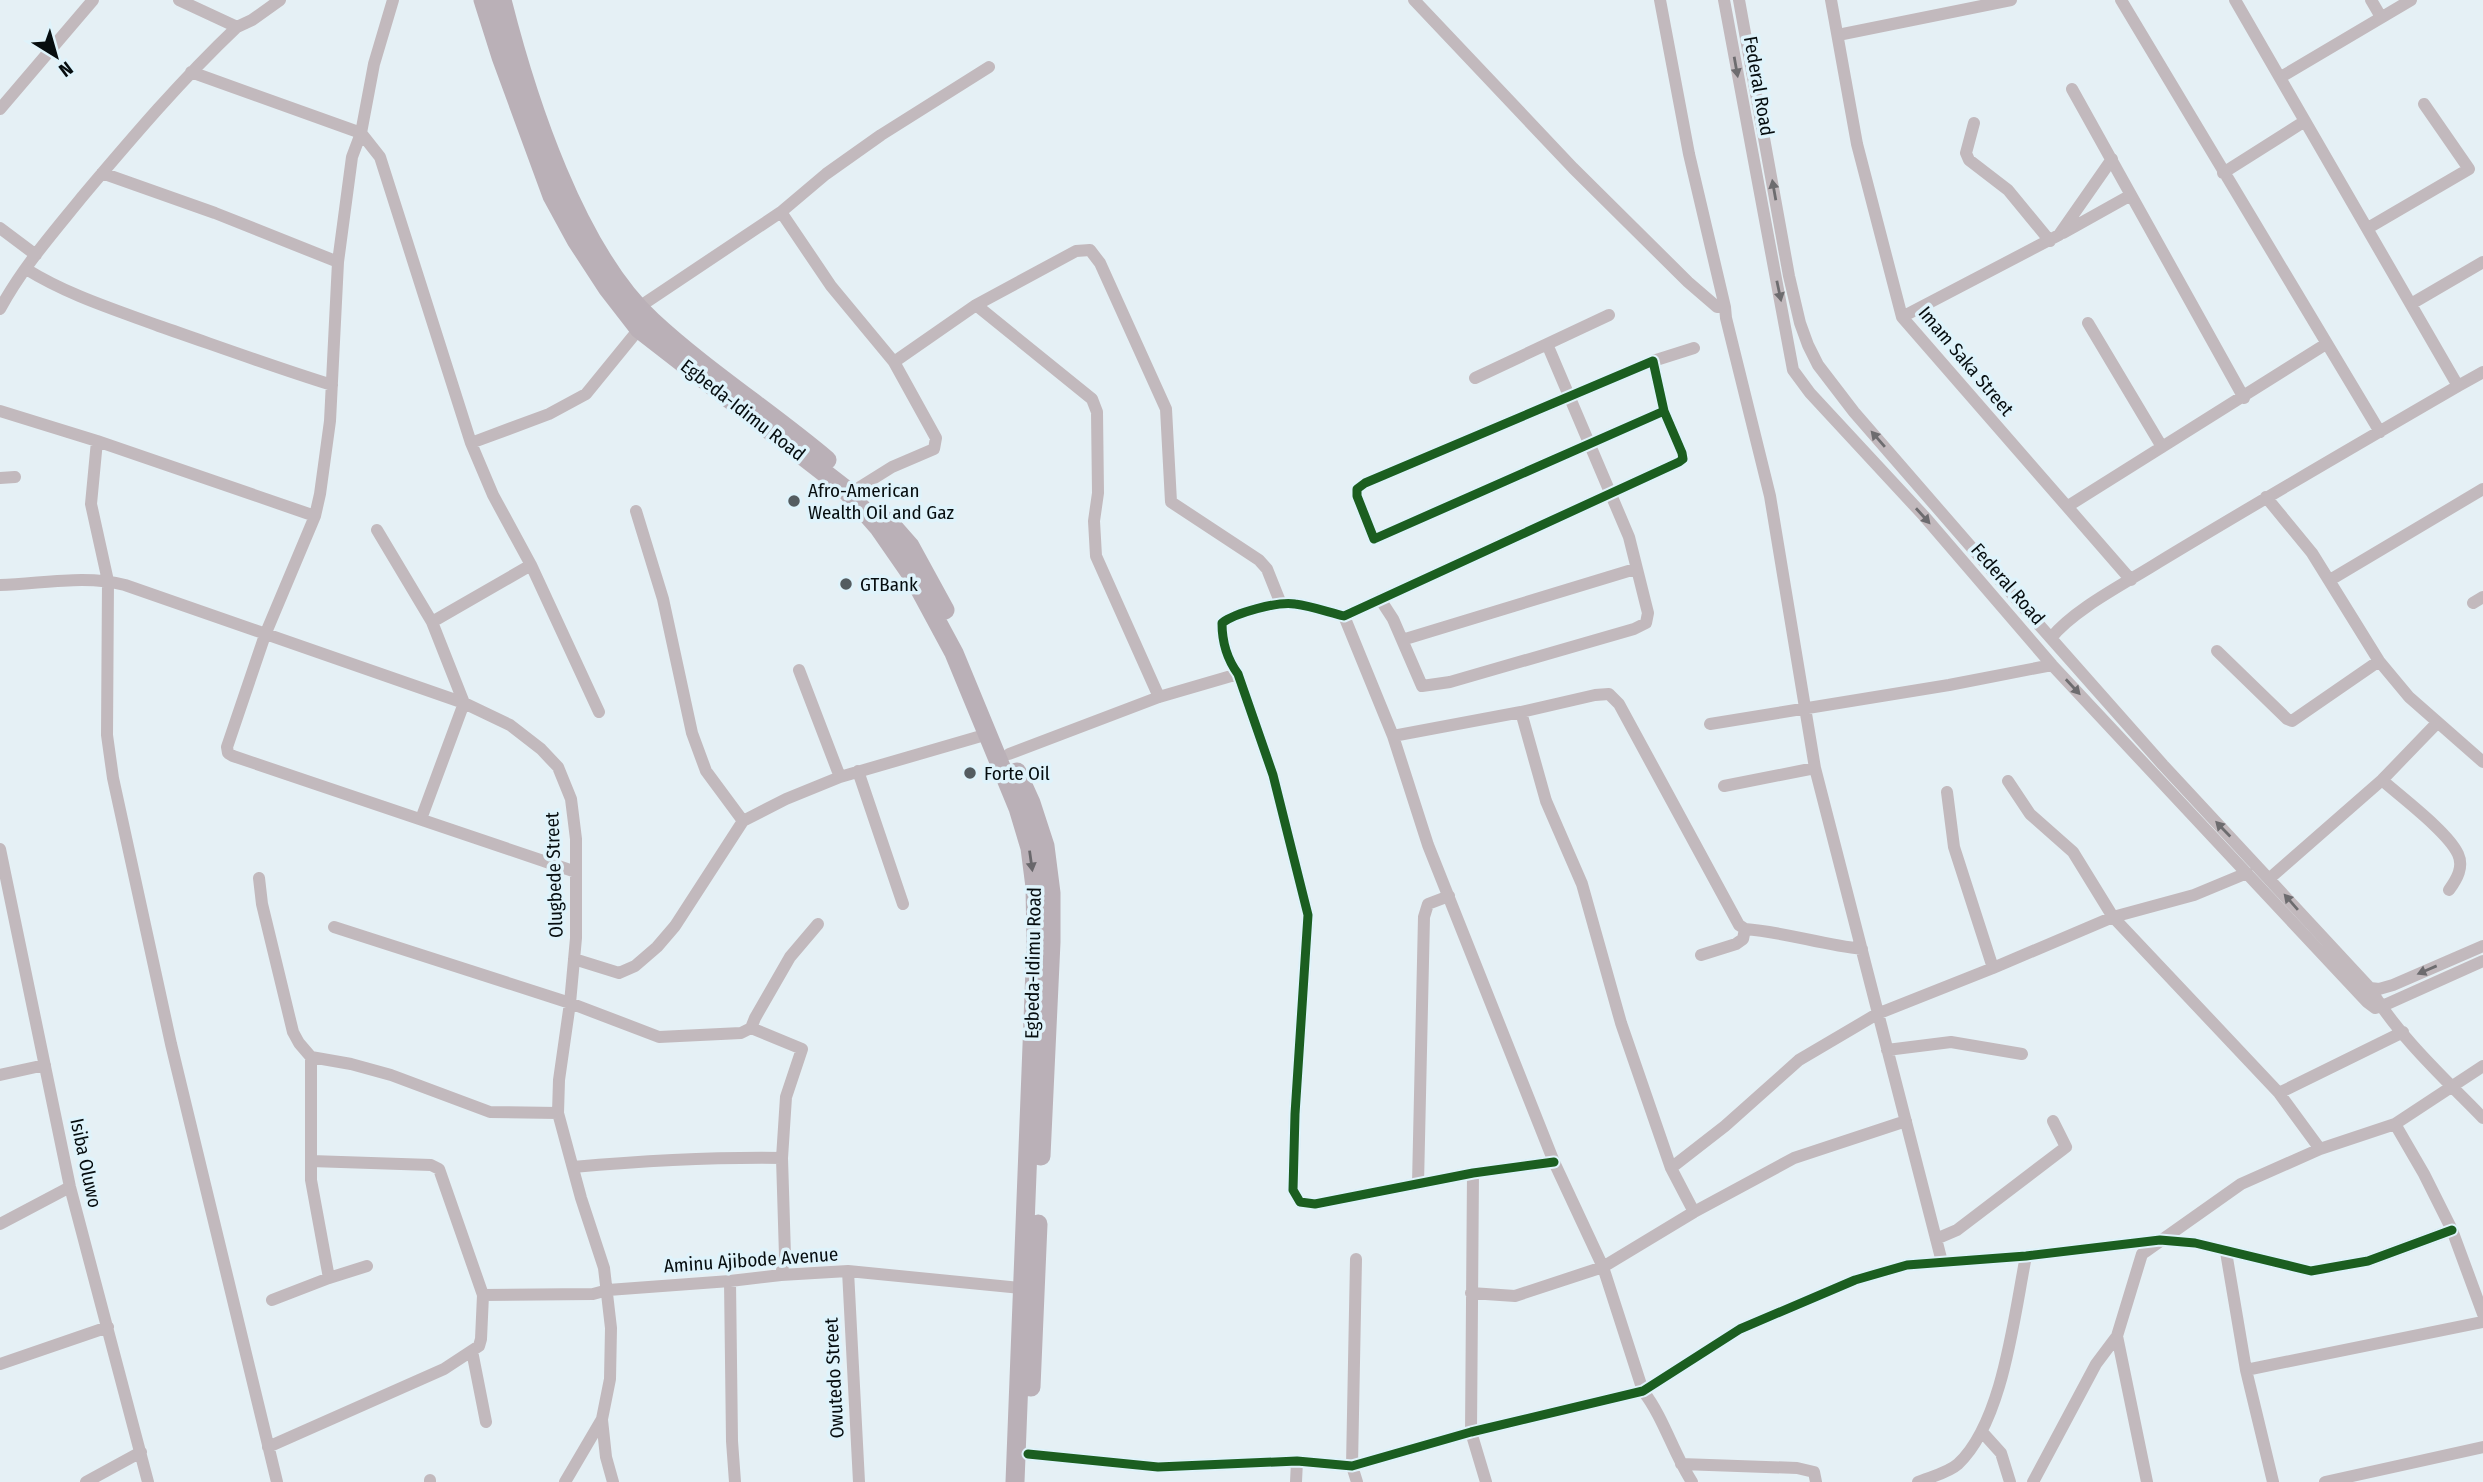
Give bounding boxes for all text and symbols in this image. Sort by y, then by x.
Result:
north arrow [21,21,91,91]
street label: Federal Road [1739,34,1779,138]
one-way arrow [1731,56,1742,78]
text: N [54,57,77,82]
one-way arrow [1768,178,1779,200]
one-way arrow [1773,280,1784,302]
street label: Imam Saka Street [1914,302,2019,421]
street label: Egbeda-Idimu Road [676,354,810,466]
one-way arrow [1871,430,1886,447]
place label: Afro-American Wealth Oil and Gaz [808,479,954,524]
marker: Afro-American Wealth Oil and Gaz [786,493,802,509]
one-way arrow [1915,507,1931,525]
street label: Federal Road [1966,538,2050,630]
place label: GTBank [860,573,918,596]
marker: GTBank [838,576,854,592]
one-way arrow [2065,678,2081,696]
place label: Forte Oil [984,762,1050,785]
marker: Forte Oil [962,765,978,781]
street label: Olugbede Street [540,811,568,938]
one-way arrow [2215,821,2231,838]
one-way arrow [1026,850,1037,872]
street label: Egbeda-Idimu Road [1020,887,1046,1039]
one-way arrow [2283,893,2299,911]
one-way arrow [2417,965,2438,976]
street label: Isiba Oluwo [65,1116,107,1210]
street label: Aminu Ajibode Avenue [663,1242,839,1278]
street label: Owutedo Street [819,1316,849,1439]

